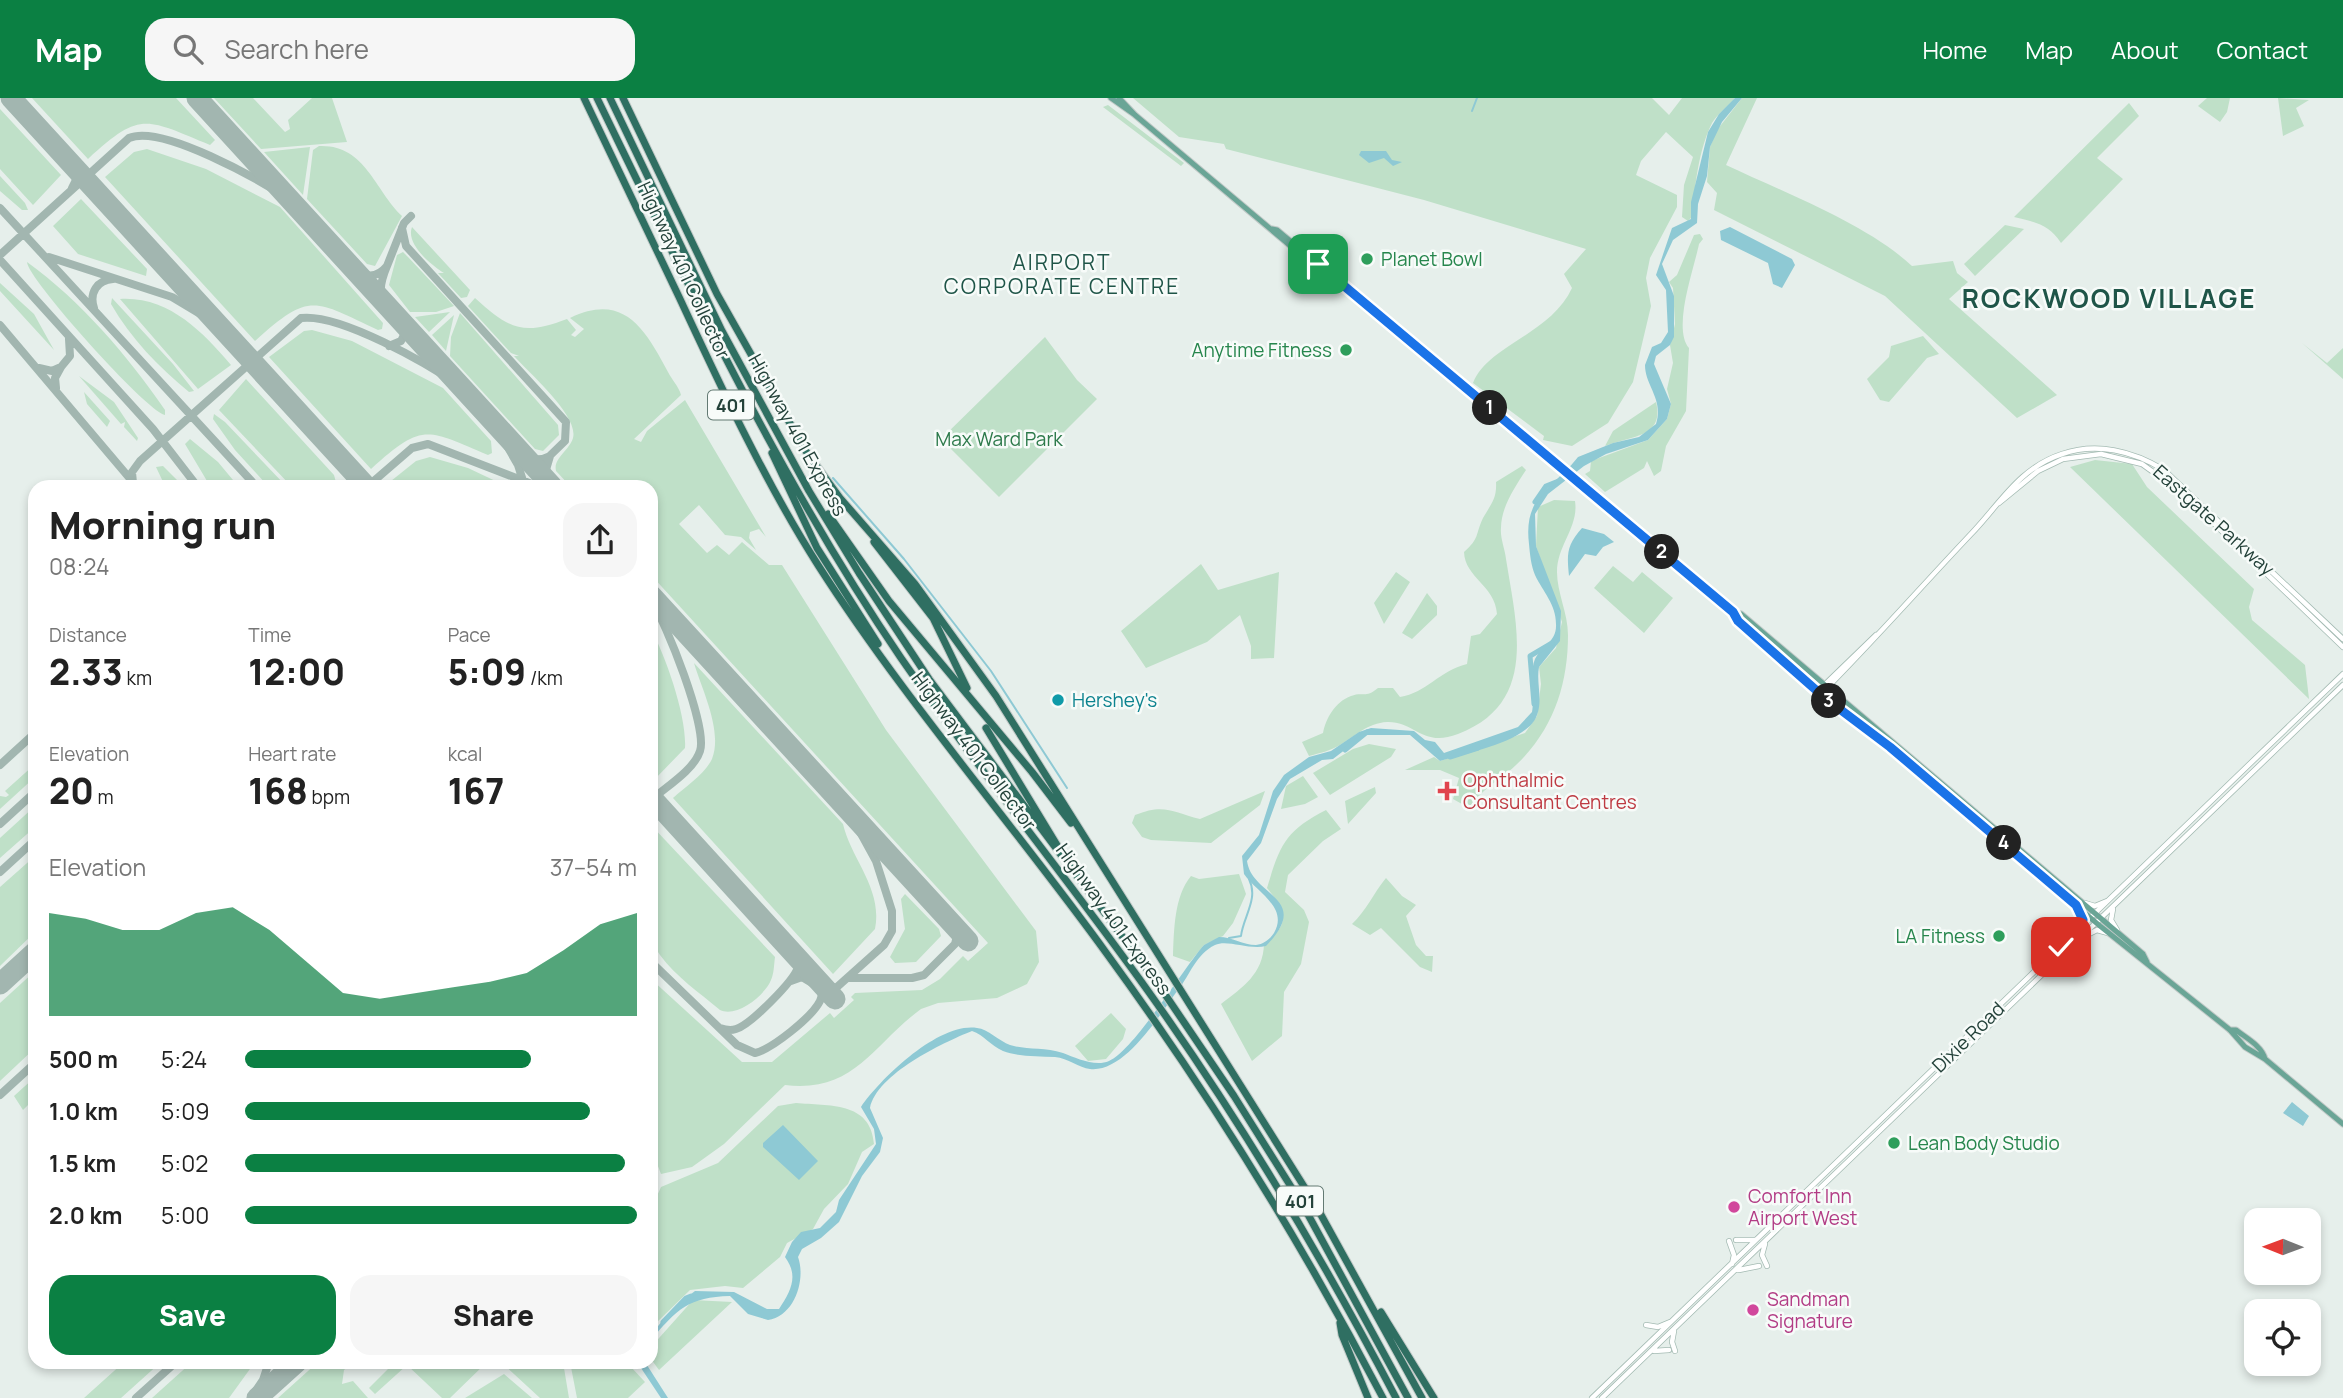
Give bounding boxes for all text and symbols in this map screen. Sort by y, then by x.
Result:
search box [145,18,635,81]
text: Map [35,27,103,72]
icon: search [169,30,207,68]
text: Search here [225,31,369,67]
text: Home [1922,33,1987,66]
text: Map [2025,33,2073,66]
text: About [2111,33,2179,66]
text: Contact [2217,33,2308,66]
street label: Highway 401 Collector [632,177,737,363]
pin [1288,234,1348,294]
icon: arrive [1299,245,1337,283]
place label: Planet Bowl [1381,246,1483,272]
district label: AIRPORT CORPORATE CENTRE [944,248,1180,300]
marker: Planet Bowl [1359,251,1375,267]
district label: ROCKWOOD VILLAGE [1962,280,2256,316]
place label: Anytime Fitness [1191,337,1332,363]
marker: Anytime Fitness [1338,342,1354,358]
street label: Highway 401 Express [743,349,853,521]
road number: 401 [708,390,754,419]
pin: 1 [1472,390,1508,426]
text: 1 [1485,394,1494,420]
park label: Max Ward Park [935,426,1063,452]
street label: Eastgate Parkway [2148,459,2280,581]
text: Morning run [49,498,276,550]
button: share [563,503,637,577]
pin: 2 [1644,534,1680,570]
text: 2 [1656,538,1667,564]
text: 08:24 [49,550,109,582]
text: Distance [49,622,127,648]
text: Time [248,622,291,648]
text: Pace [448,622,491,648]
text: 2.33 [49,648,123,696]
text: 12:00 [248,648,345,696]
text: 5:09 [448,648,526,696]
text: km [123,665,152,691]
text: /km [526,665,563,691]
street label: Highway 401 Collector [906,666,1042,836]
pin: 3 [1812,684,1846,718]
place label: Hershey's [1072,687,1157,713]
text: 3 [1823,687,1834,713]
marker: Hershey's [1050,692,1066,708]
text: Elevation [49,741,129,767]
text: Heart rate [248,741,336,767]
text: kcal [448,741,482,767]
text: 20 [49,767,94,815]
text: 168 [248,767,308,815]
text: 167 [448,767,504,815]
place label: Ophthalmic Consultant Centres [1463,767,1637,815]
marker: Ophthalmic Consultant Centres [1437,781,1457,801]
text: m [94,784,114,810]
text: bpm [308,784,350,810]
pin: 4 [1986,826,2022,860]
text: 4 [1998,829,2009,855]
street label: Highway 401 Express [1050,838,1178,1000]
text: Elevation [49,851,146,883]
text: 37–54 m [550,851,637,883]
pin [2031,917,2091,977]
place label: LA Fitness [1896,923,1985,949]
marker: LA Fitness [1991,928,2007,944]
icon: check [2042,928,2080,966]
street label: Dixie Road [1926,996,2010,1078]
text: 500 m [49,1043,118,1075]
text: 5:24 [161,1043,207,1075]
text: 1.0 km [49,1095,118,1127]
text: 5:09 [161,1095,209,1127]
place label: Lean Body Studio [1908,1130,2060,1156]
marker: Lean Body Studio [1886,1135,1902,1151]
text: 1.5 km [49,1147,116,1179]
text: 5:02 [161,1147,208,1179]
place label: Comfort Inn Airport West [1748,1183,1857,1231]
road number: 401 [1277,1186,1323,1216]
text: 2.0 km [49,1199,122,1231]
text: 5:00 [161,1199,209,1231]
marker: Comfort Inn Airport West [1726,1199,1742,1215]
north arrow [2244,1208,2320,1284]
map controls [2244,1208,2321,1376]
button: Save [49,1275,336,1355]
button: Share [350,1275,637,1355]
place label: Sandman Signature [1767,1286,1853,1334]
button: locate [2244,1299,2321,1376]
marker: Sandman Signature [1745,1302,1761,1318]

